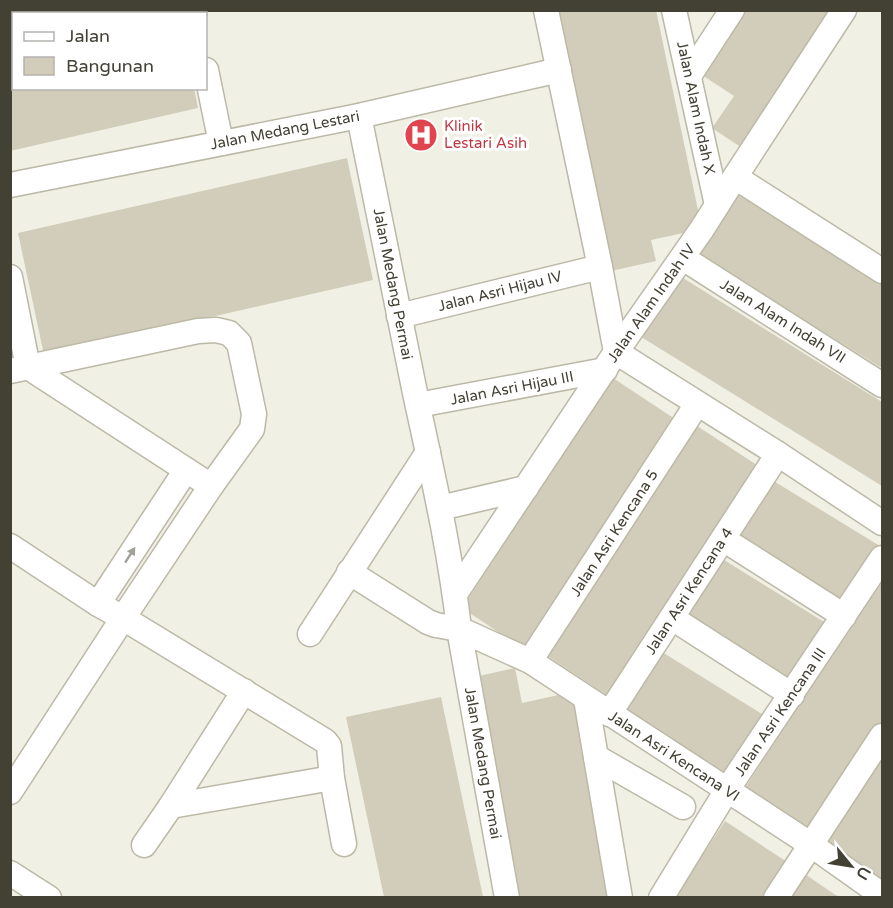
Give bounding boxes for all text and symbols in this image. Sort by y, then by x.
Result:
legend [12,12,207,90]
text: Jalan [66,25,110,47]
street label: Jalan Alam Indah X [673,40,719,176]
text: Bangunan [66,55,154,77]
street label: Jalan Medang Lestari [209,107,361,153]
hospital icon: Klinik Lestari Asih [403,117,439,153]
place label: Klinik Lestari Asih [444,117,527,152]
street label: Jalan Medang Permai [369,207,417,361]
street label: Jalan Alam Indah IV [603,240,699,366]
street label: Jalan Asri Hijau IV [436,267,564,315]
street label: Jalan Alam Indah VII [717,275,849,367]
street label: Jalan Asri Hijau III [449,367,575,409]
street label: Jalan Asri Kencana 5 [566,466,662,600]
street label: Jalan Asri Kencana 4 [641,524,737,658]
one-way arrow [124,548,136,564]
street label: Jalan Asri Kencana III [730,644,830,780]
street label: Jalan Medang Permai [461,686,505,840]
street label: Jalan Asri Kencana VI [605,707,743,805]
north arrow [821,836,881,896]
text: U [851,863,875,883]

